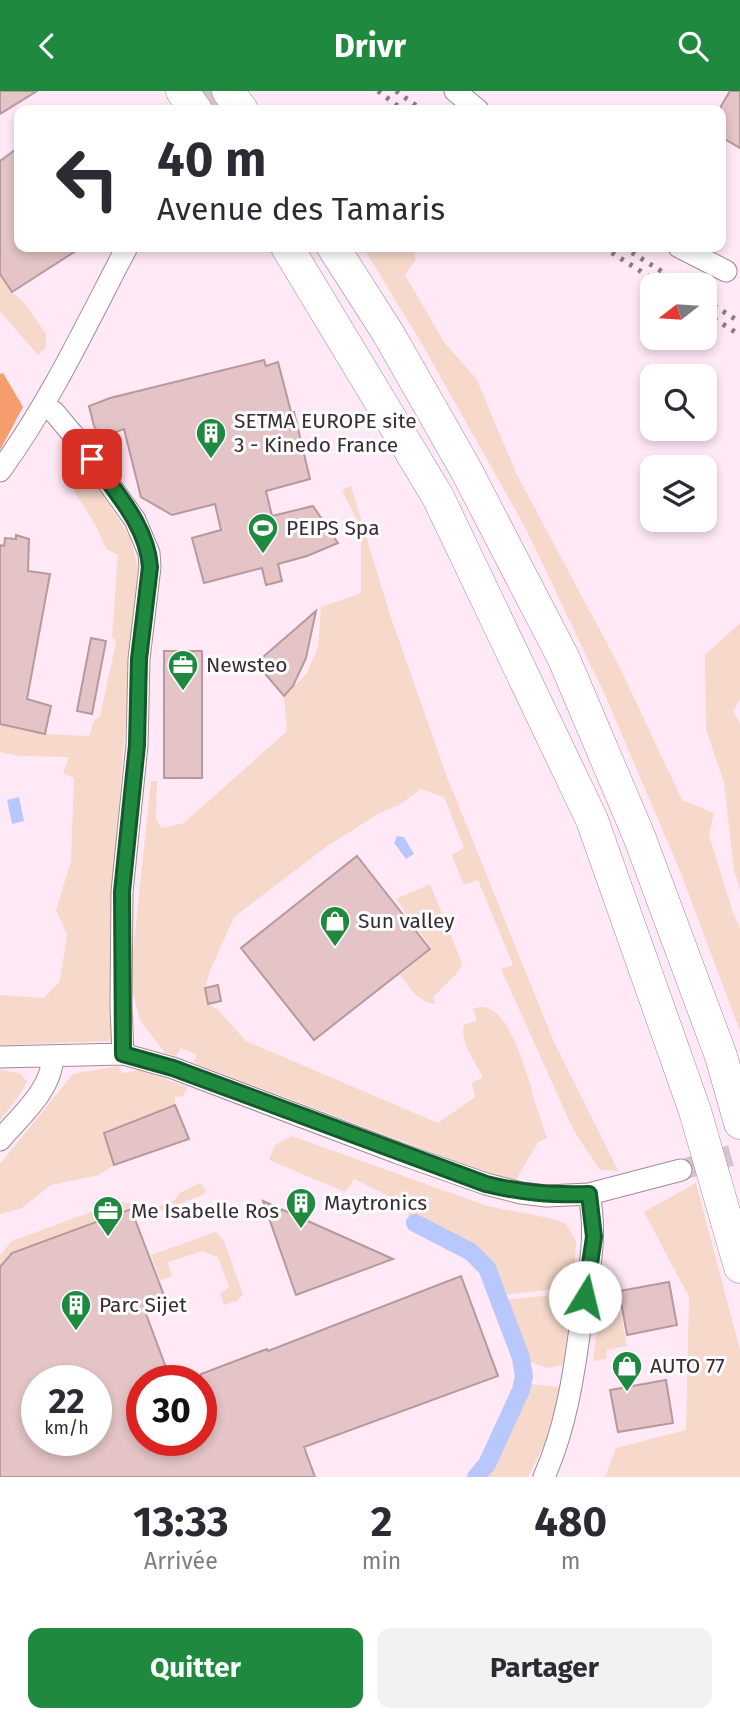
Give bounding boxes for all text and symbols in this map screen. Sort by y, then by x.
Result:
icon: back [28,27,66,65]
text: Drivr [334,27,406,65]
icon: search [674,27,712,65]
text: 40 m [157,130,266,189]
icon: left [42,133,133,224]
text: Avenue des Tamaris [157,190,445,228]
north arrow [640,273,718,350]
map controls [640,273,717,532]
button: search [640,364,717,441]
place label: SETMA EUROPE site 3 - Kinedo France [234,408,417,458]
building icon: SETMA EUROPE site 3 - Kinedo France [194,416,228,460]
pin [62,429,122,489]
icon: arrive [73,440,111,478]
button: layers [640,455,717,532]
sports icon: PEIPS Spa [246,511,280,555]
place label: PEIPS Spa [286,515,380,541]
office icon: Newsteo [166,648,200,692]
place label: Newsteo [206,652,288,678]
shop icon: Sun valley [318,904,352,948]
place label: Sun valley [358,908,455,934]
building icon: Maytronics [284,1186,318,1230]
place label: Maytronics [324,1190,427,1216]
office icon: Me Isabelle Ros [91,1194,125,1238]
place label: Me Isabelle Ros [131,1198,279,1224]
position arrow [548,1260,622,1334]
building icon: Parc Sijet [59,1288,93,1332]
place label: Parc Sijet [99,1292,187,1318]
shop icon: AUTO 77 [610,1349,644,1393]
place label: AUTO 77 [650,1353,725,1379]
speed limit sign: 30 [126,1365,217,1456]
text: 22 [48,1380,85,1422]
text: km/h [44,1417,89,1439]
text: 13:33 [133,1497,229,1547]
text: 2 [371,1497,392,1547]
text: 480 [534,1497,607,1547]
text: Arrivée [144,1547,218,1575]
text: min [362,1547,401,1575]
text: m [561,1547,581,1575]
button: Quitter [28,1628,363,1708]
button: Partager [377,1628,712,1708]

